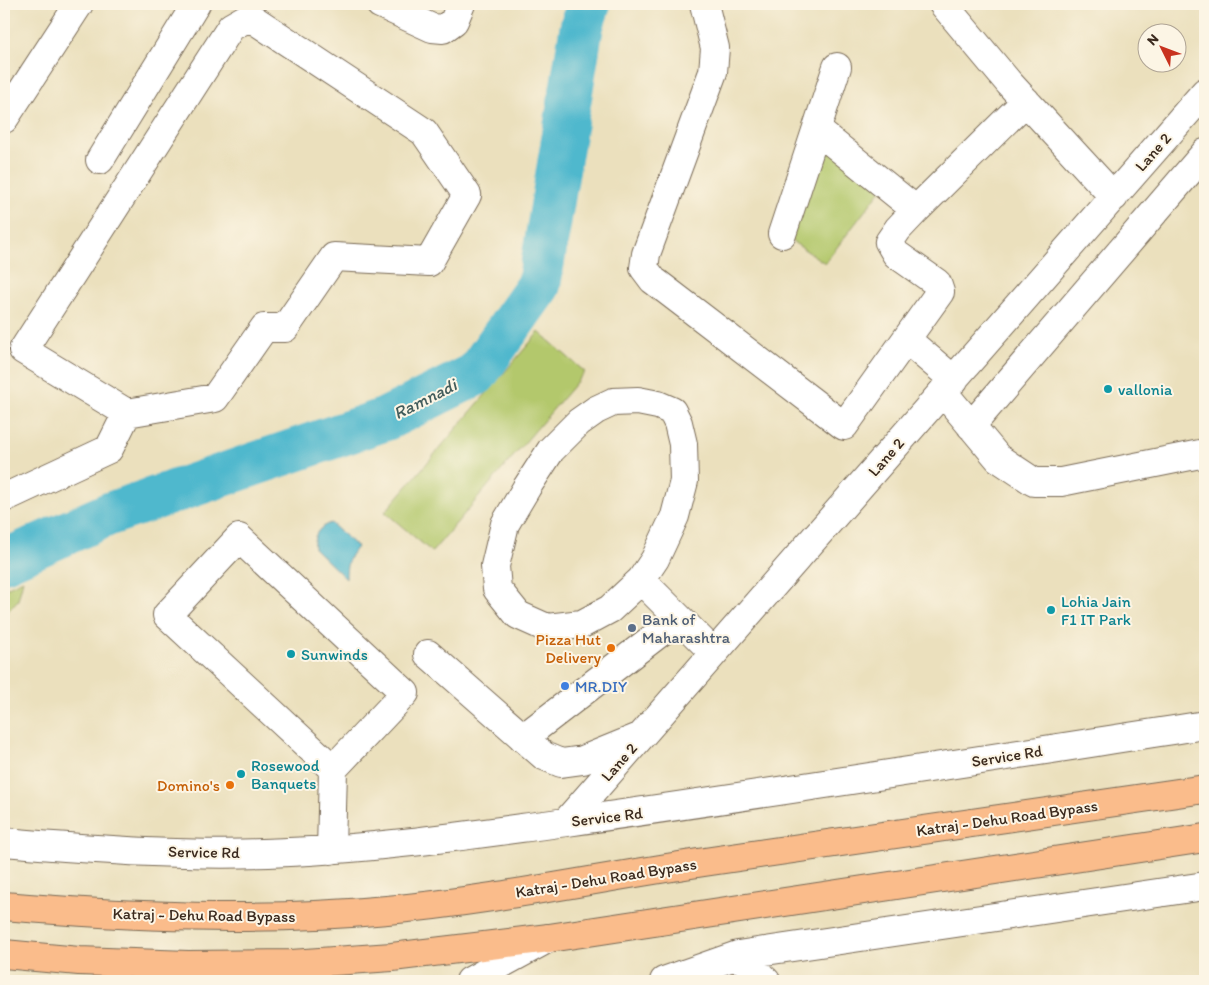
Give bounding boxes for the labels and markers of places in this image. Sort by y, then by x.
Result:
place label: vallonia [1118,380,1173,399]
marker: vallonia [1102,383,1114,395]
place label: Lohia Jain F1 IT Park [1061,592,1131,629]
marker: Lohia Jain F1 IT Park [1045,604,1057,616]
place label: Bank of Maharashtra [642,610,731,647]
marker: Bank of Maharashtra [626,622,638,634]
place label: Pizza Hut Delivery [536,630,601,667]
marker: Pizza Hut Delivery [605,642,617,654]
place label: Sunwinds [301,645,368,664]
marker: Sunwinds [285,648,297,660]
place label: MR.DIY [575,677,627,696]
marker: MR.DIY [559,680,571,692]
place label: Rosewood Banquets [251,756,320,793]
marker: Rosewood Banquets [235,768,247,780]
place label: Domino's [157,776,220,795]
marker: Domino's [224,779,236,791]

